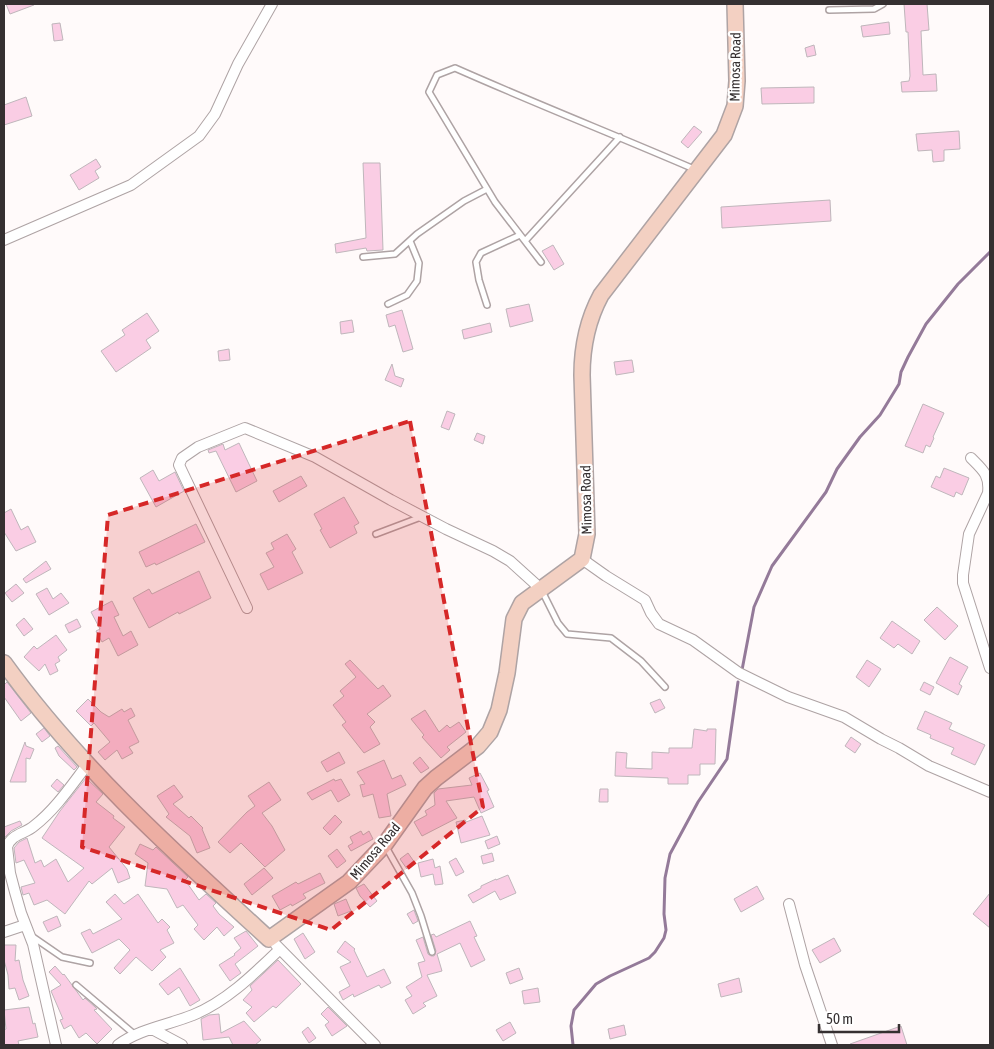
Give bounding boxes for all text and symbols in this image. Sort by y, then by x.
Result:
street label: Mimosa Road [726,32,744,102]
street label: Mimosa Road [577,465,595,535]
street label: Mimosa Road [347,819,403,883]
scale bar [819,1002,899,1034]
text: 50 m [826,1010,853,1027]

